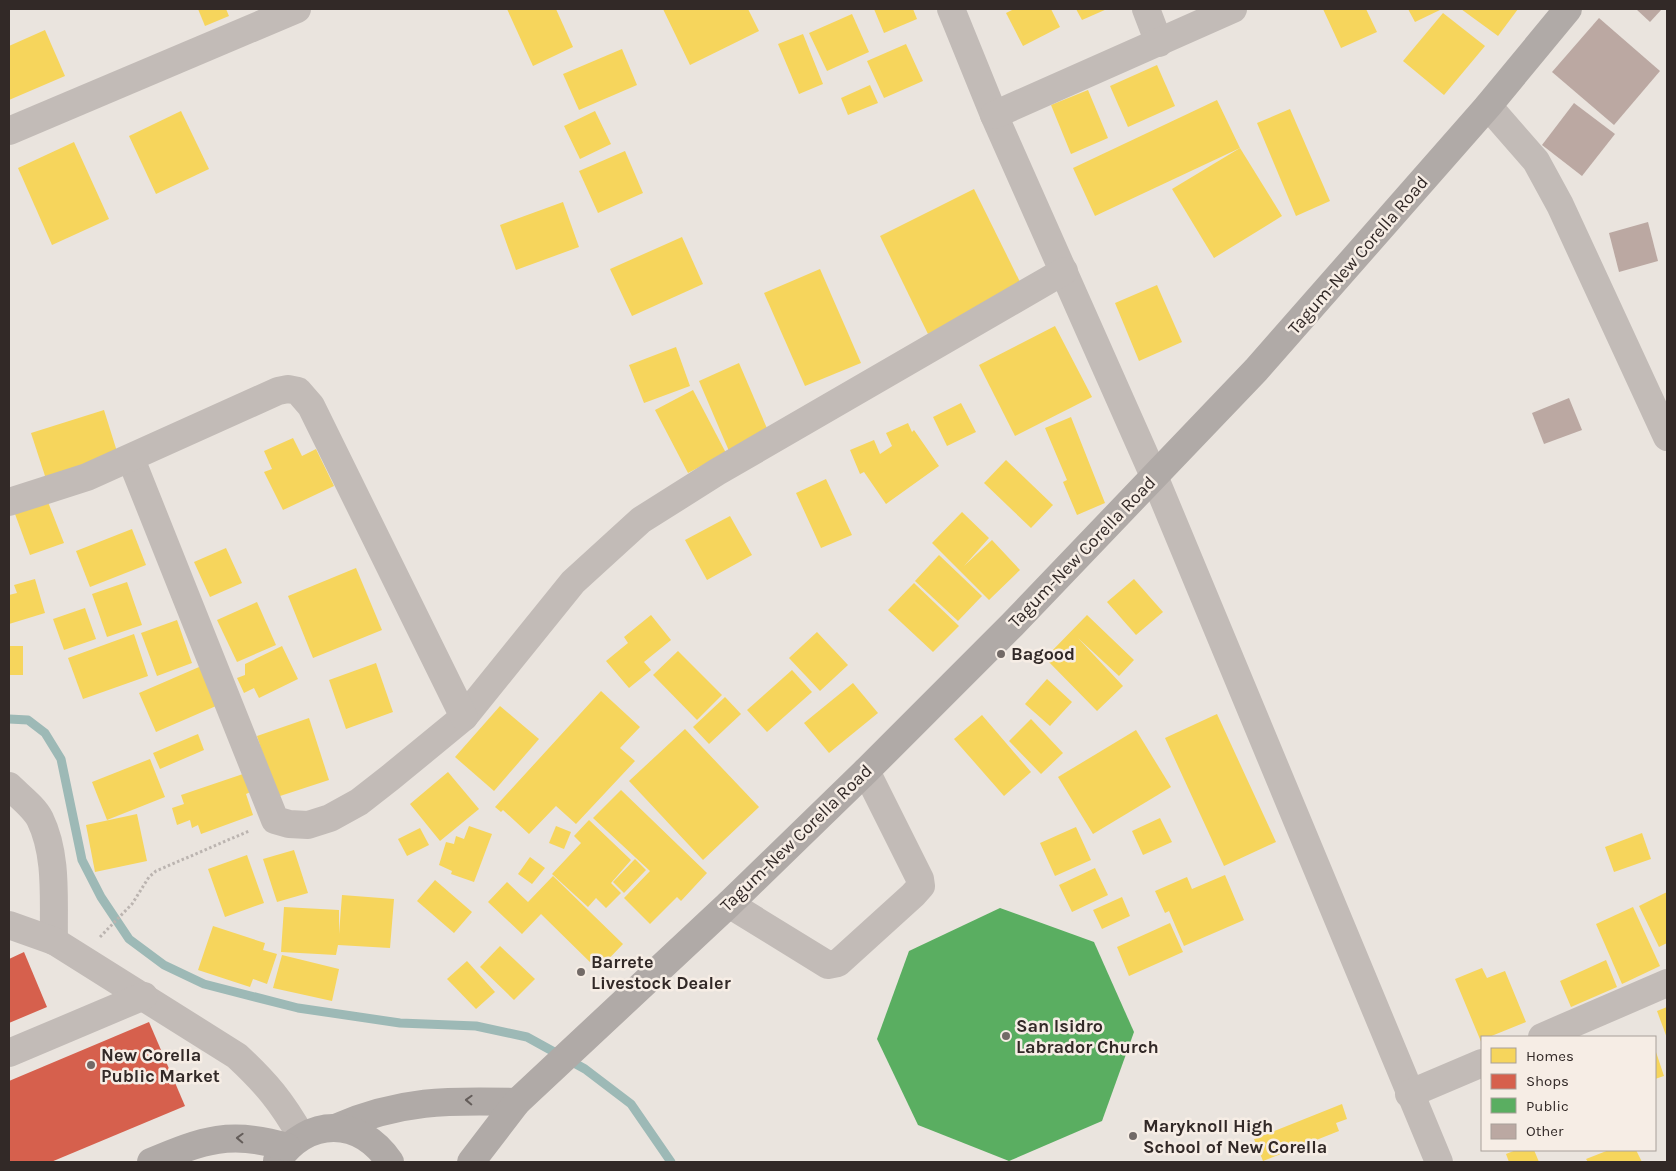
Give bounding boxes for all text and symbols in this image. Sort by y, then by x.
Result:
street label: Tagum-New Corella Road [1283,171,1433,339]
street label: Tagum-New Corella Road [1004,471,1160,633]
place label: Bagood [1011,643,1075,665]
marker: Bagood [995,648,1007,660]
street label: Tagum-New Corella Road [715,760,877,916]
place label: Barrete Livestock Dealer [591,951,731,994]
marker: Barrete Livestock Dealer [575,966,587,978]
place label: San Isidro Labrador Church [1016,1015,1159,1058]
marker: San Isidro Labrador Church [1000,1030,1012,1042]
legend [1481,1036,1656,1151]
place label: New Corella Public Market [101,1044,220,1087]
text: Homes [1526,1047,1574,1065]
marker: New Corella Public Market [85,1059,97,1071]
text: Shops [1526,1072,1569,1090]
one-way arrow [464,1095,472,1106]
text: Public [1526,1097,1569,1115]
place label: Maryknoll High School of New Corella [1143,1115,1327,1158]
text: Other [1526,1122,1564,1140]
marker: Maryknoll High School of New Corella [1127,1130,1139,1142]
one-way arrow [235,1133,243,1143]

